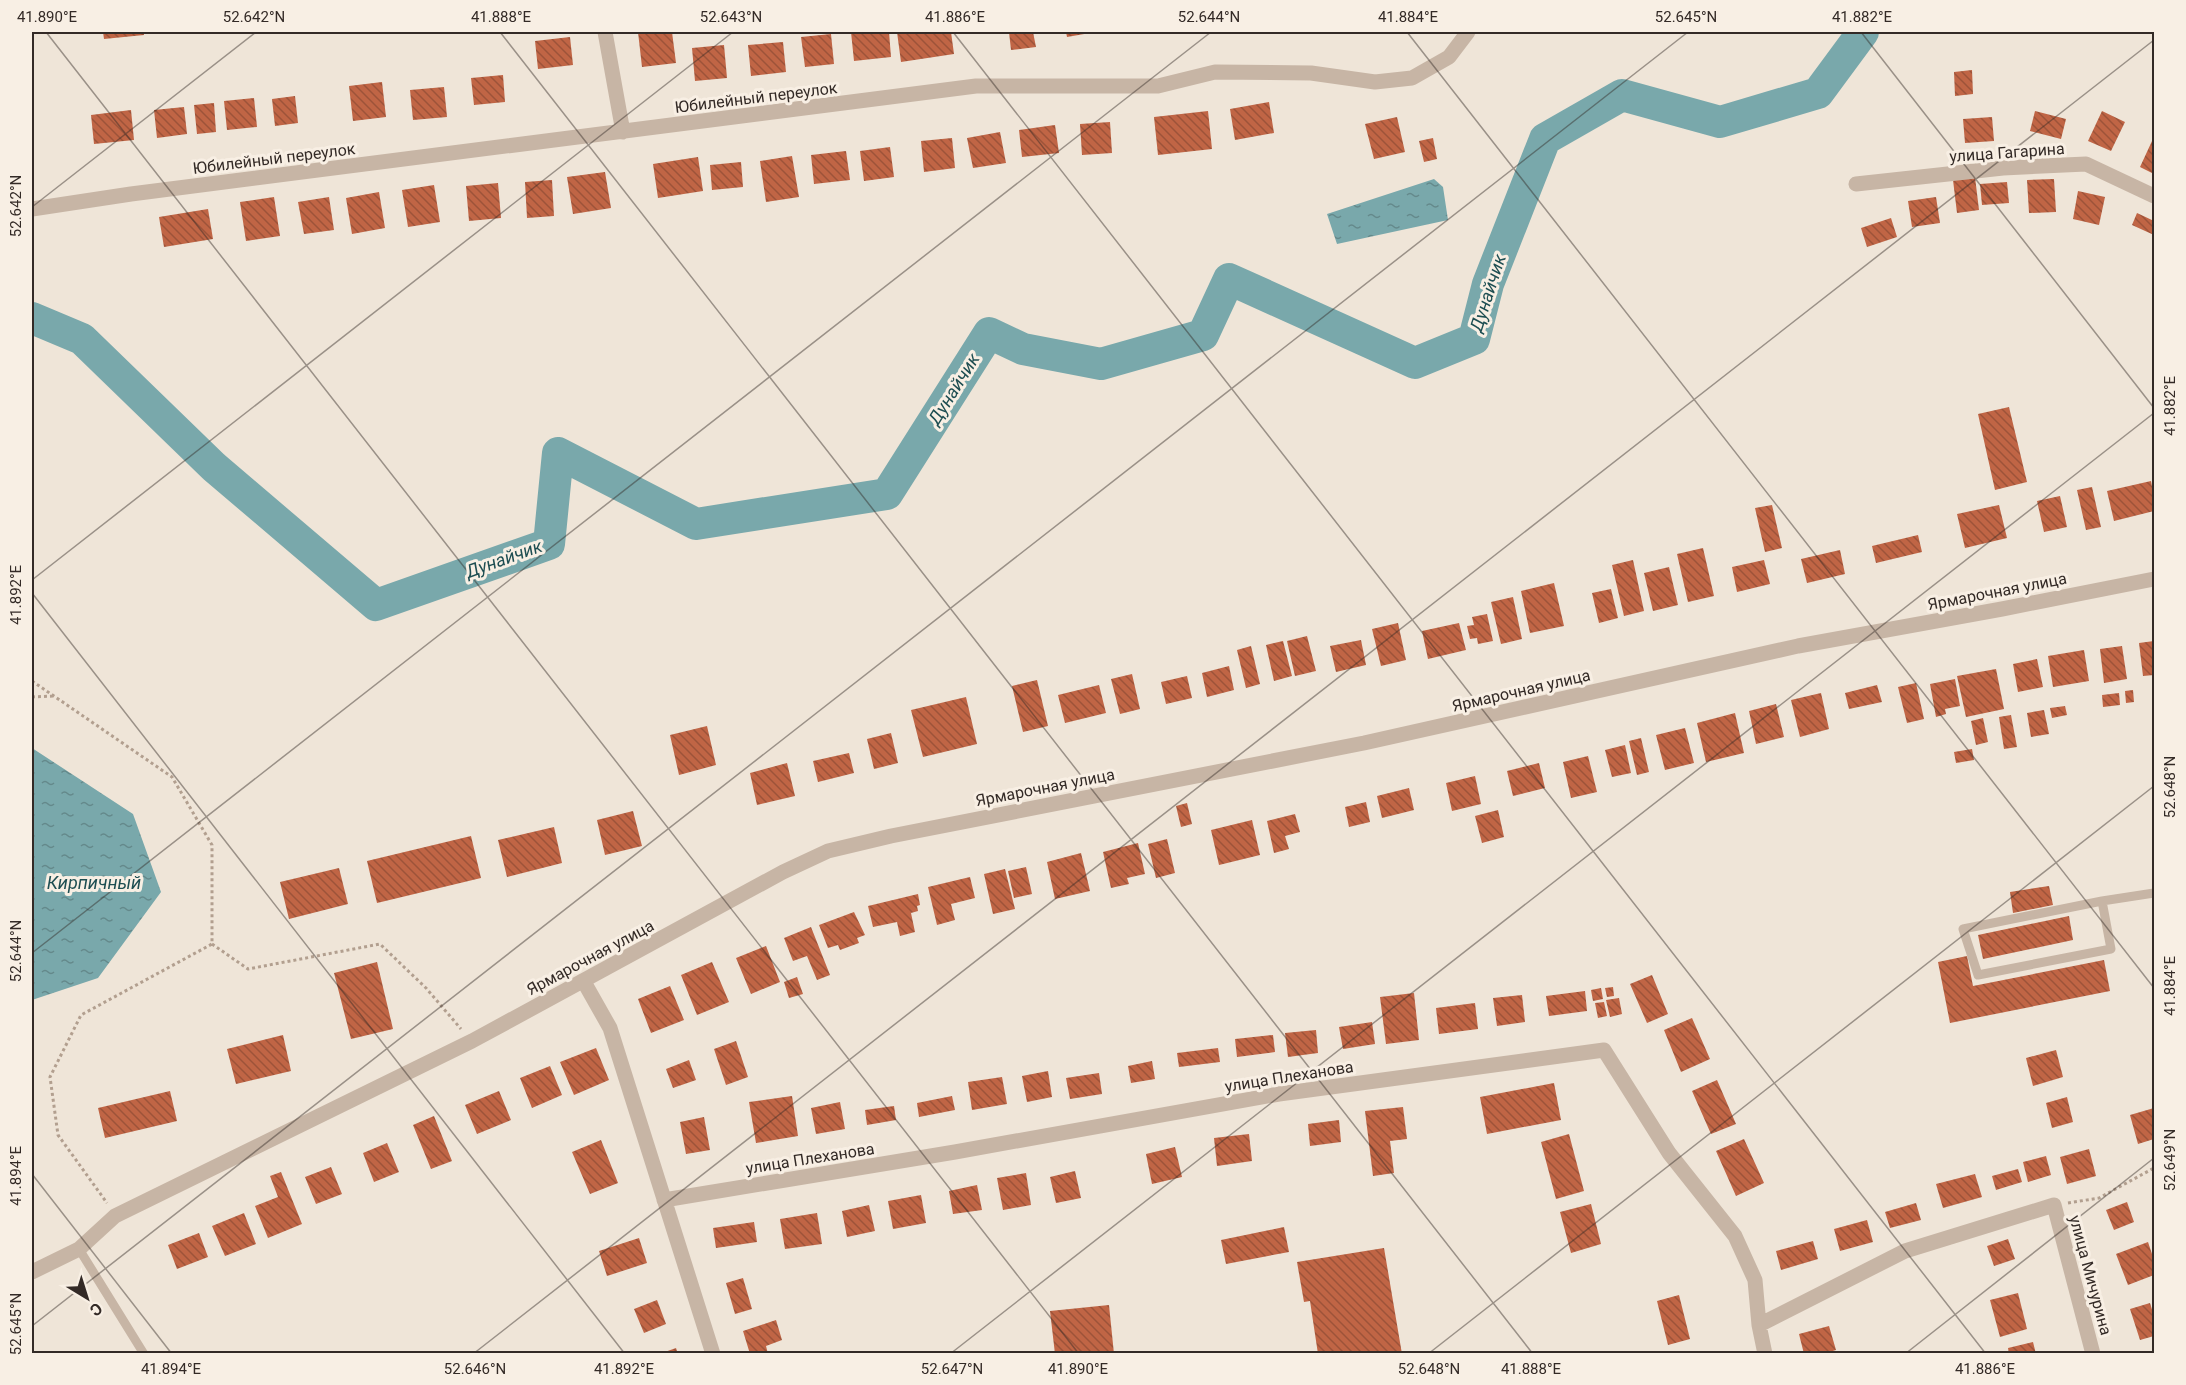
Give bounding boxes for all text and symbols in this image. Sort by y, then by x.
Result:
text: 41.890°E [17,8,78,26]
text: 52.642°N [223,8,285,26]
text: 41.888°E [471,8,532,26]
text: 52.643°N [700,8,762,26]
text: 41.886°E [925,8,986,26]
text: 52.644°N [1178,8,1240,26]
text: 41.884°E [1378,8,1439,26]
text: 52.645°N [1655,8,1717,26]
text: 41.882°E [1832,8,1893,26]
street label: Юбилейный переулок [674,78,839,117]
street label: Юбилейный переулок [192,139,357,178]
street label: улица Гагарина [1949,139,2065,166]
text: 52.642°N [7,175,25,237]
water label: Дунайчик [1465,251,1510,336]
water label: Дунайчик [922,349,984,430]
text: 41.882°E [2161,375,2179,436]
water label: Дунайчик [461,535,546,583]
text: 41.892°E [7,564,25,625]
street label: Ярмарочная улица [1926,569,2068,614]
street label: Ярмарочная улица [1450,665,1592,716]
text: 52.648°N [2161,756,2179,818]
street label: Ярмарочная улица [974,765,1116,810]
water label: Кирпичный [47,872,141,893]
street label: Ярмарочная улица [523,916,657,999]
text: 52.644°N [7,920,25,982]
text: 41.884°E [2161,955,2179,1016]
street label: улица Плеханова [1223,1057,1355,1096]
text: 52.649°N [2161,1129,2179,1191]
street label: улица Плеханова [744,1139,876,1178]
text: 41.894°E [7,1145,25,1206]
street label: улица Мичурина [2065,1213,2116,1337]
north arrow [57,1268,117,1328]
text: 52.645°N [7,1293,25,1355]
text: С [86,1299,106,1320]
text: 41.894°E [141,1360,202,1378]
text: 52.646°N [444,1360,506,1378]
text: 41.892°E [594,1360,655,1378]
text: 52.647°N [921,1360,983,1378]
text: 41.890°E [1048,1360,1109,1378]
text: 52.648°N [1398,1360,1460,1378]
text: 41.888°E [1501,1360,1562,1378]
text: 41.886°E [1955,1360,2016,1378]

